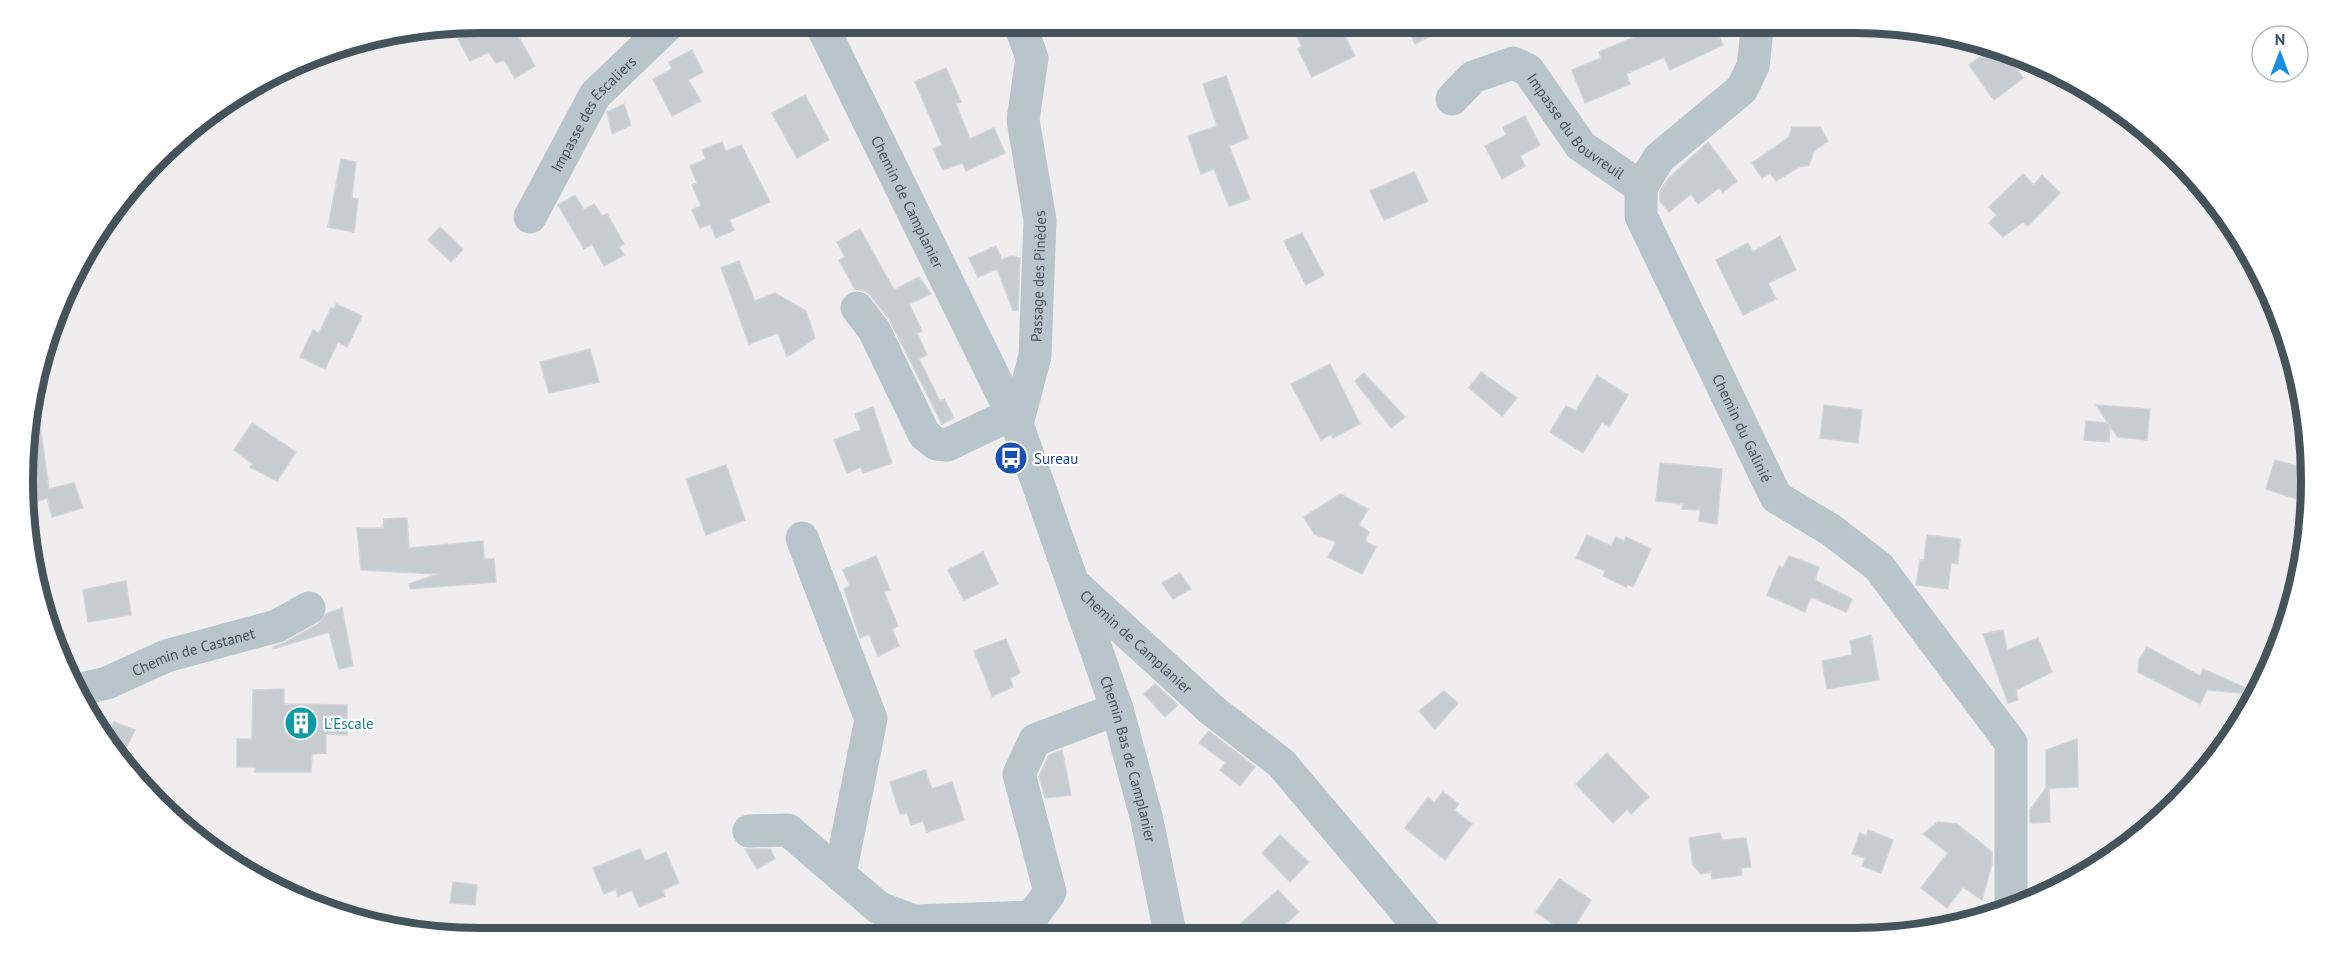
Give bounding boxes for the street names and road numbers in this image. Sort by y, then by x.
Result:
street label: Impasse des Escaliers [546,51,640,175]
street label: Impasse du Bouvreuil [1523,69,1629,183]
street label: Chemin de Camplanier [867,132,949,271]
street label: Passage des Pinèdes [1026,209,1050,342]
street label: Chemin du Galinié [1709,371,1777,485]
street label: Chemin de Camplanier [1076,585,1197,697]
street label: Chemin de Castanet [129,623,257,680]
street label: Chemin Bas de Camplanier [1097,673,1161,844]

